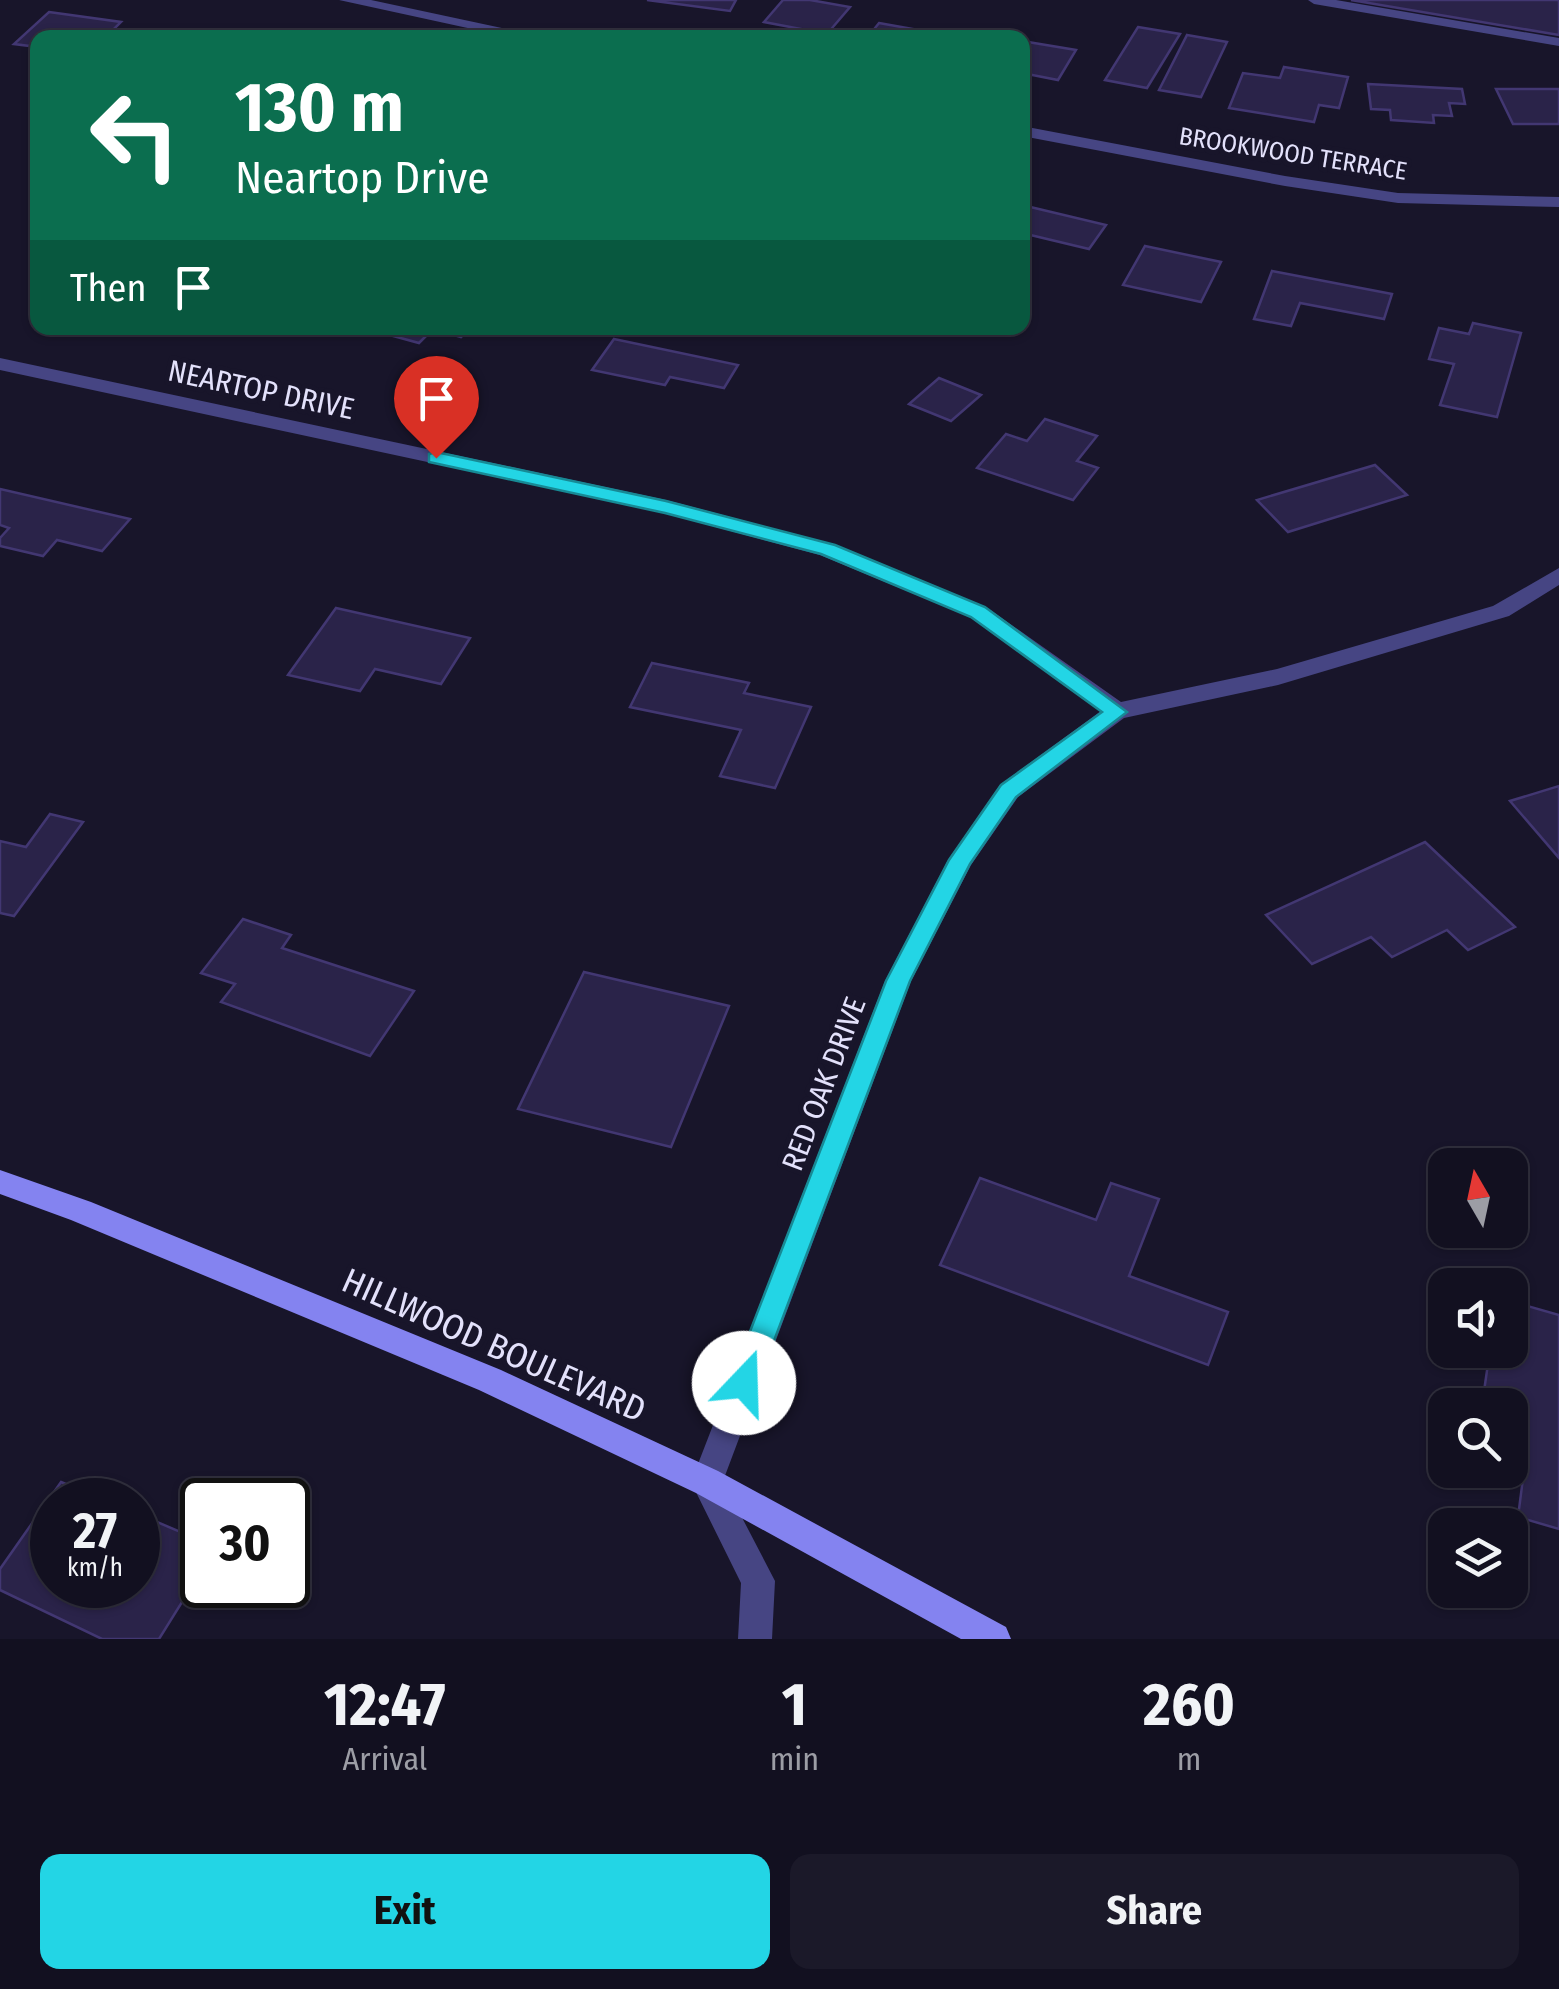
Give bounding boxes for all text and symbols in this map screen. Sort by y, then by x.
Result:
text: 130 m [235,66,404,150]
icon: left [70,70,200,200]
street label: BROOKWOOD TERRACE [1177,121,1409,187]
text: Neartop Drive [235,151,489,205]
icon: arrive [166,260,221,315]
text: Then [70,265,146,311]
street label: NEARTOP DRIVE [165,353,357,427]
pin [394,356,479,459]
icon: arrive [409,371,464,426]
street label: RED OAK DRIVE [774,992,874,1176]
north arrow [1428,1148,1528,1248]
map controls [1428,1148,1528,1608]
street label: HILLWOOD BOULEVARD [336,1259,652,1431]
button: sound [1428,1268,1528,1368]
position arrow [692,1331,796,1435]
button: search [1428,1388,1528,1488]
speed limit sign: 30 [180,1478,310,1608]
text: 27 [73,1501,117,1561]
button: layers [1428,1508,1528,1608]
text: km/h [67,1553,123,1583]
text: 12:47 [324,1669,446,1741]
text: 1 [782,1669,807,1741]
text: 260 [1143,1669,1235,1741]
text: Arrival [342,1740,427,1778]
text: min [770,1740,819,1778]
text: m [1177,1740,1201,1778]
button: Exit [40,1854,770,1969]
button: Share [790,1854,1519,1969]

